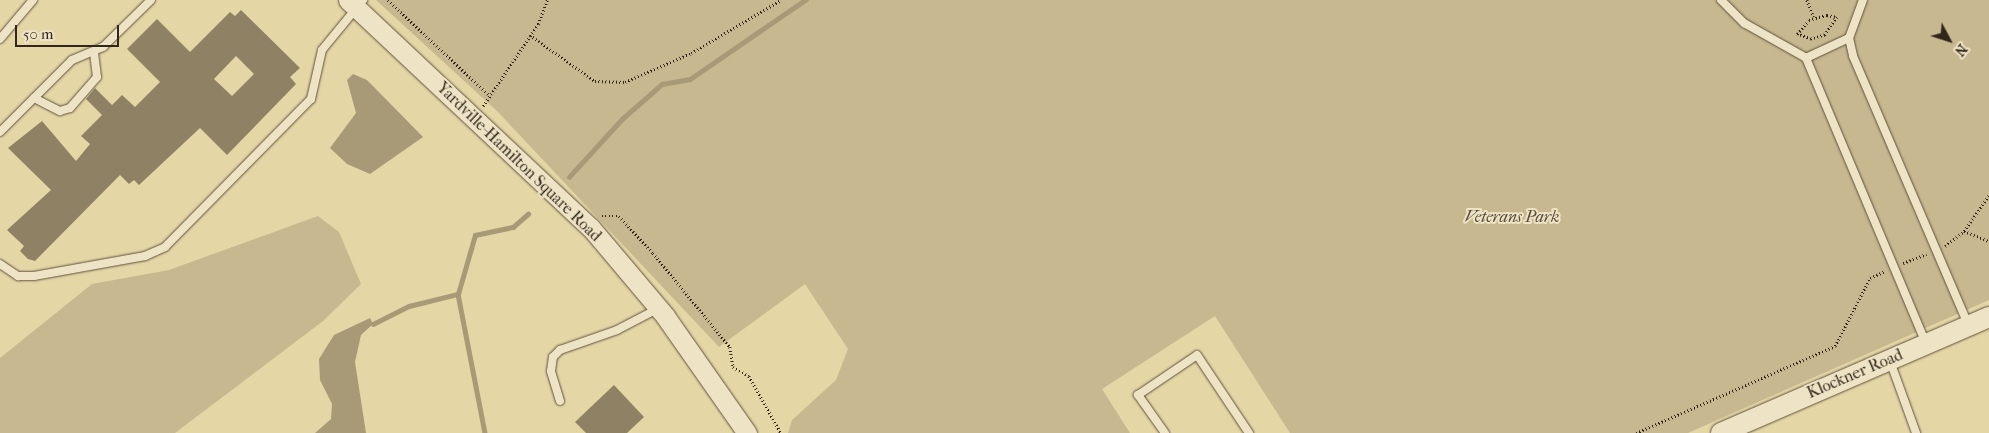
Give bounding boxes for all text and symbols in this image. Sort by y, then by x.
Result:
scale bar [18,15,121,47]
north arrow [1924,15,1974,65]
text: 50 m [23,25,53,43]
text: N [1951,40,1971,59]
street label: Yardville-Hamilton Square Road [433,78,605,246]
park label: Veterans Park [1465,207,1559,227]
street label: Klockner Road [1804,345,1906,403]

